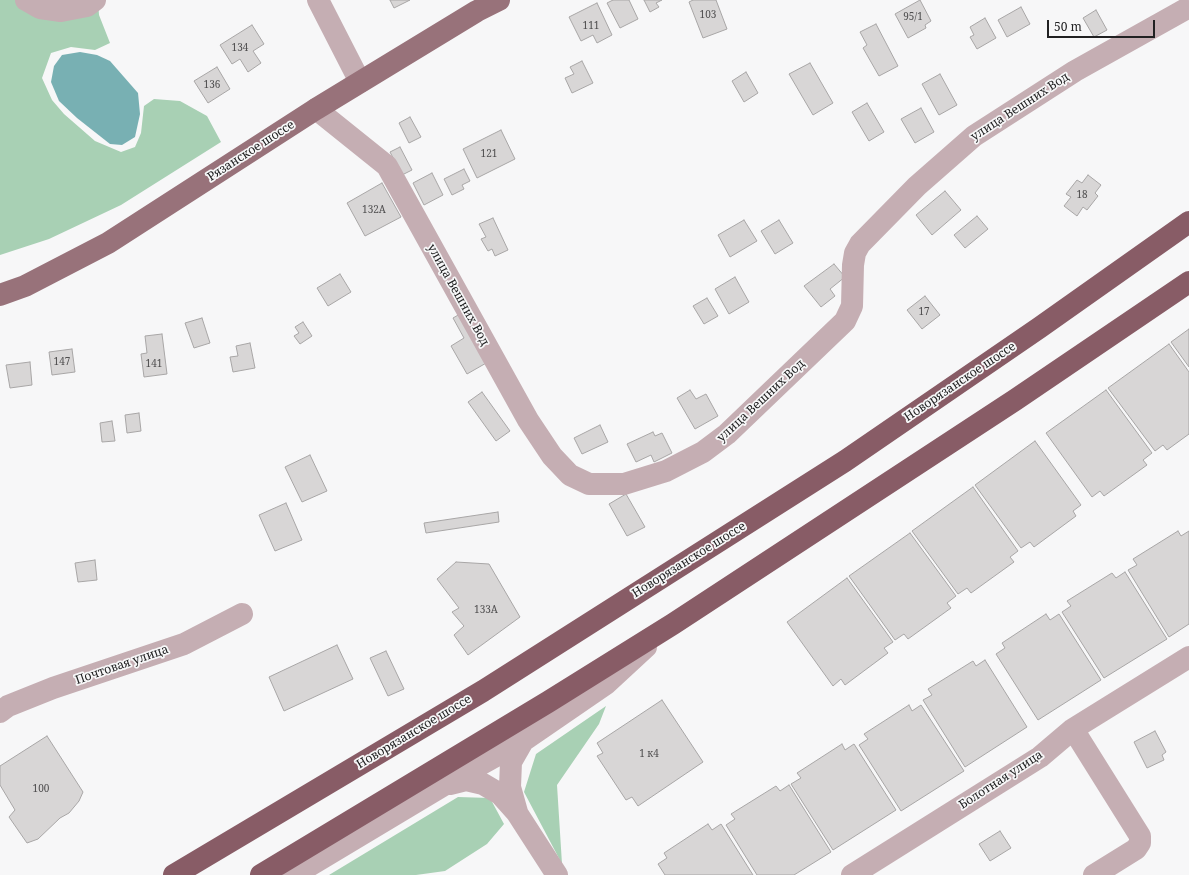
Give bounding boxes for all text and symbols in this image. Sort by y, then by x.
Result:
house number: 103 [700,9,716,21]
house number: 95/1 [903,11,923,23]
scale bar [1049,12,1157,38]
text: 50 m [1054,18,1082,35]
house number: 111 [583,20,599,32]
house number: 134 [232,42,248,54]
street label: улица Вешних Вод [968,70,1072,144]
house number: 136 [204,79,220,91]
street label: Рязанское шоссе [205,118,297,184]
house number: 121 [481,148,497,160]
house number: 18 [1076,189,1088,201]
house number: 132А [362,204,386,216]
street label: улица Вешних Вод [424,242,492,348]
house number: 17 [918,306,930,318]
street label: Новорязанское шоссе [902,339,1018,425]
house number: 147 [54,356,70,368]
street label: улица Вешних Вод [714,357,808,445]
house number: 141 [146,358,162,370]
street label: Новорязанское шоссе [630,519,748,601]
house number: 133А [474,604,498,616]
street label: Почтовая улица [73,642,171,688]
street label: Новорязанское шоссе [354,692,474,772]
house number: 1 к4 [639,748,659,760]
street label: Болотная улица [956,748,1046,812]
house number: 100 [33,783,49,795]

